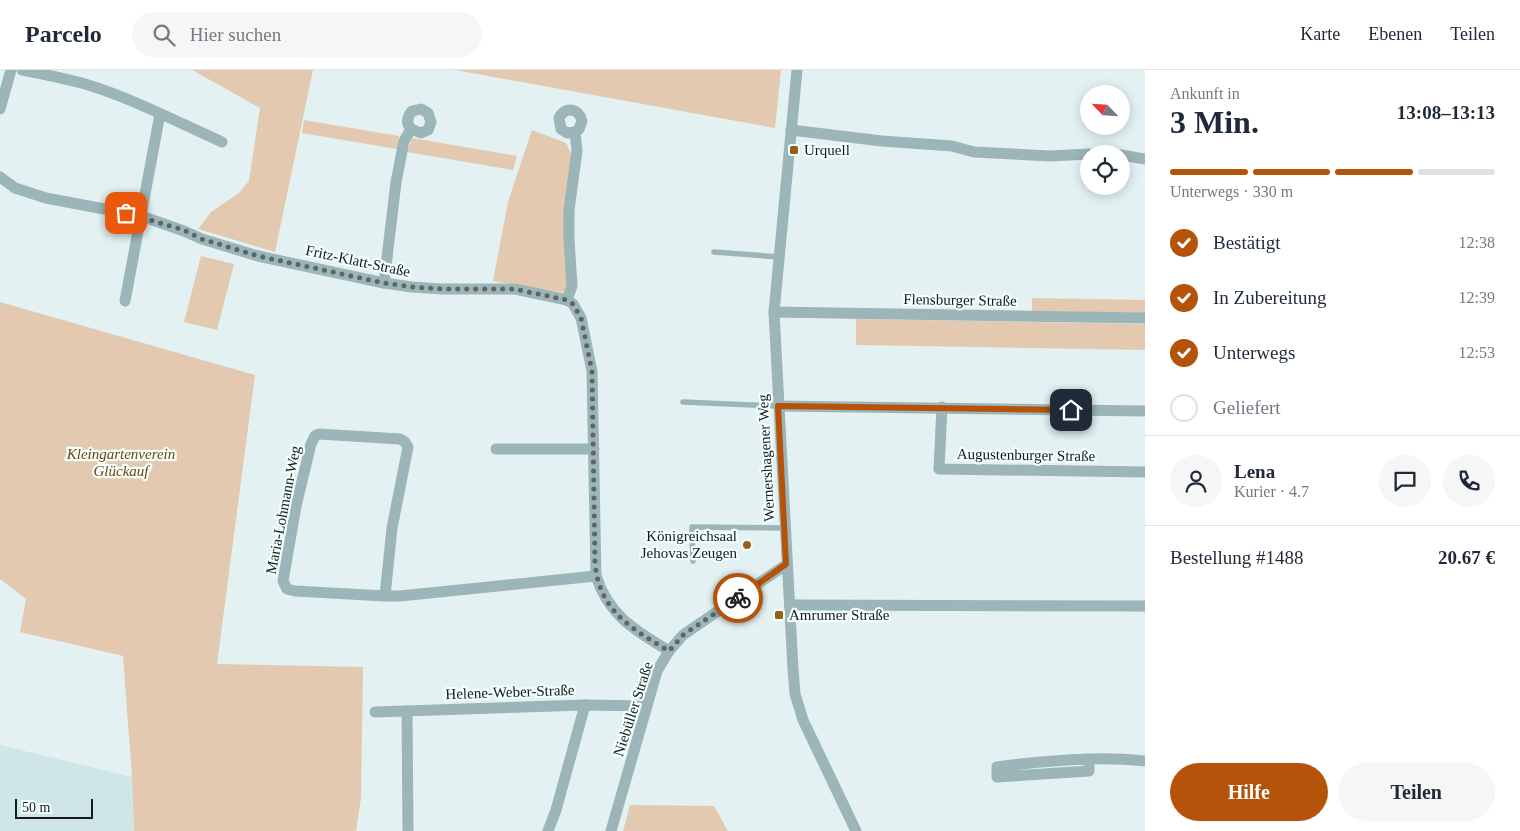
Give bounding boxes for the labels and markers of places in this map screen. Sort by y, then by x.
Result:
place label: Urquell [804,142,850,158]
marker: Urquell [788,144,800,156]
pin [105,192,147,234]
pin [1050,389,1092,431]
place label: Königreichsaal Jehovas Zeugen [641,528,737,561]
marker: Königreichsaal Jehovas Zeugen [741,539,753,551]
place label: Amrumer Straße [789,607,890,623]
marker: Amrumer Straße [773,609,785,621]

